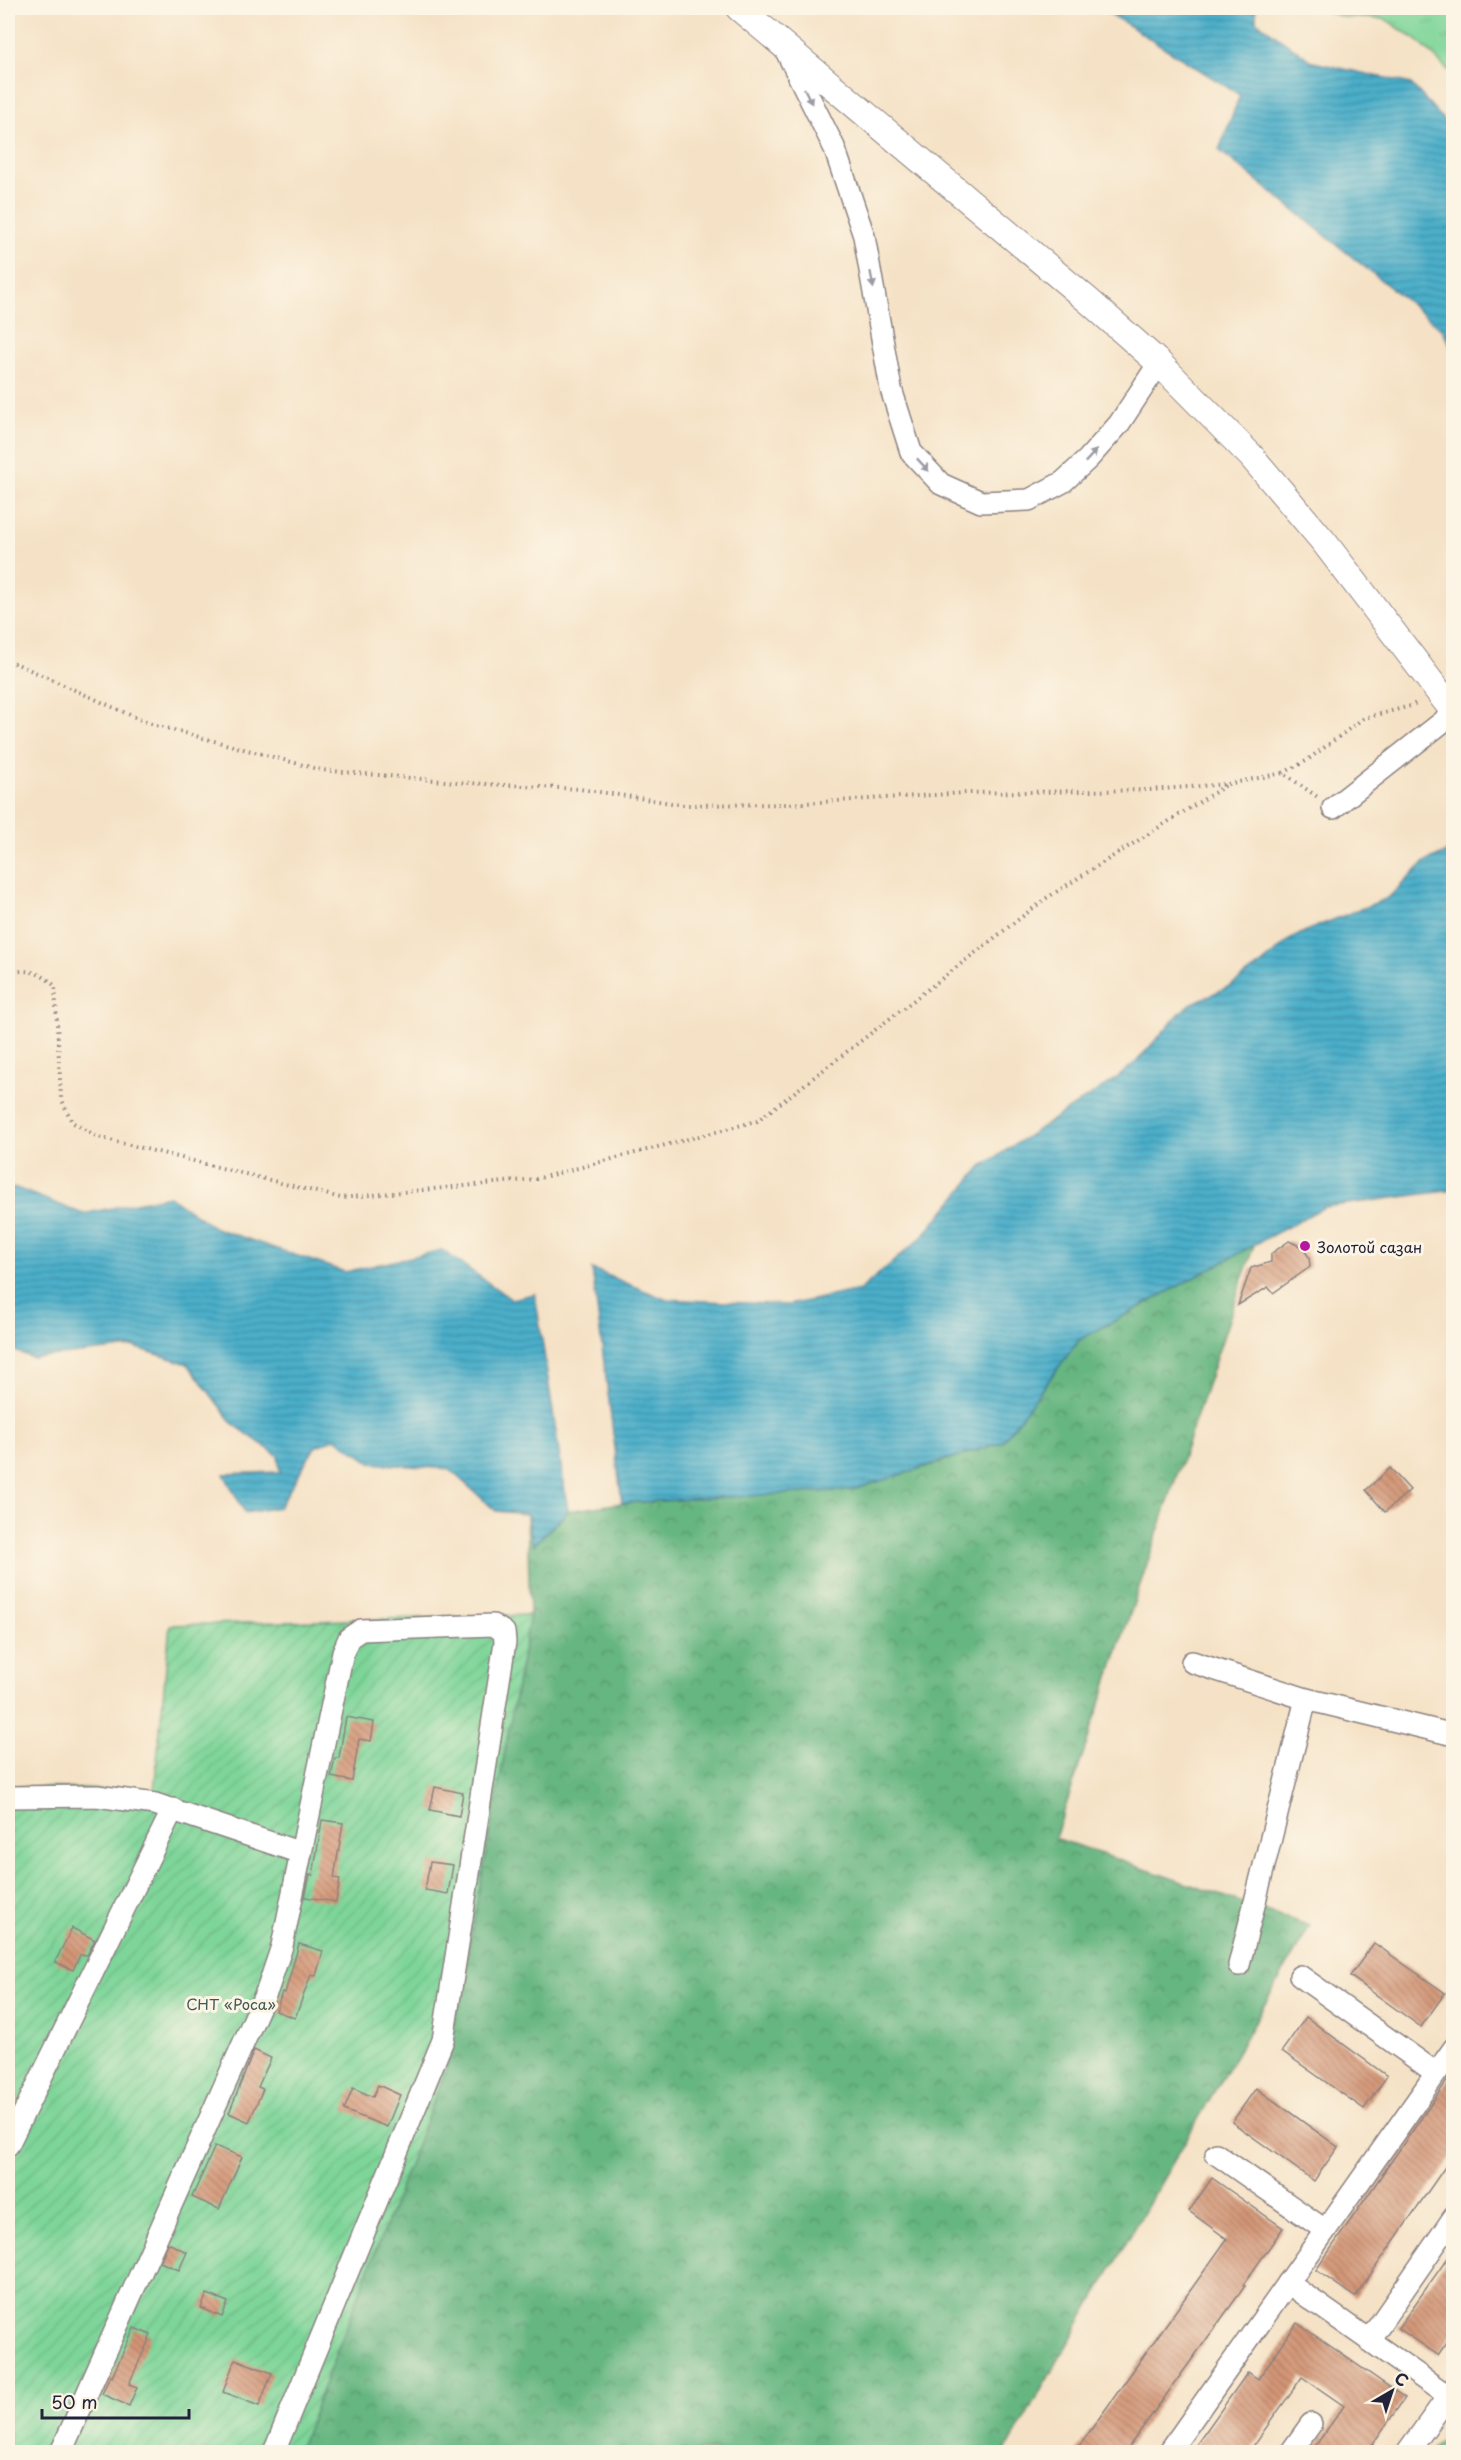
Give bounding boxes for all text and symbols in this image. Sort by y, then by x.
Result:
one-way arrow [804,88,813,105]
one-way arrow [868,270,877,289]
one-way arrow [1083,449,1097,463]
one-way arrow [916,457,929,472]
place label: Золотой сазан [1317,1235,1422,1258]
marker: Золотой сазан [1298,1239,1312,1253]
park label: СНТ «Роса» [186,1992,276,2015]
north arrow [1362,2361,1422,2421]
text: С [1390,2365,1414,2392]
scale bar [42,2382,189,2420]
text: 50 m [51,2388,98,2415]

